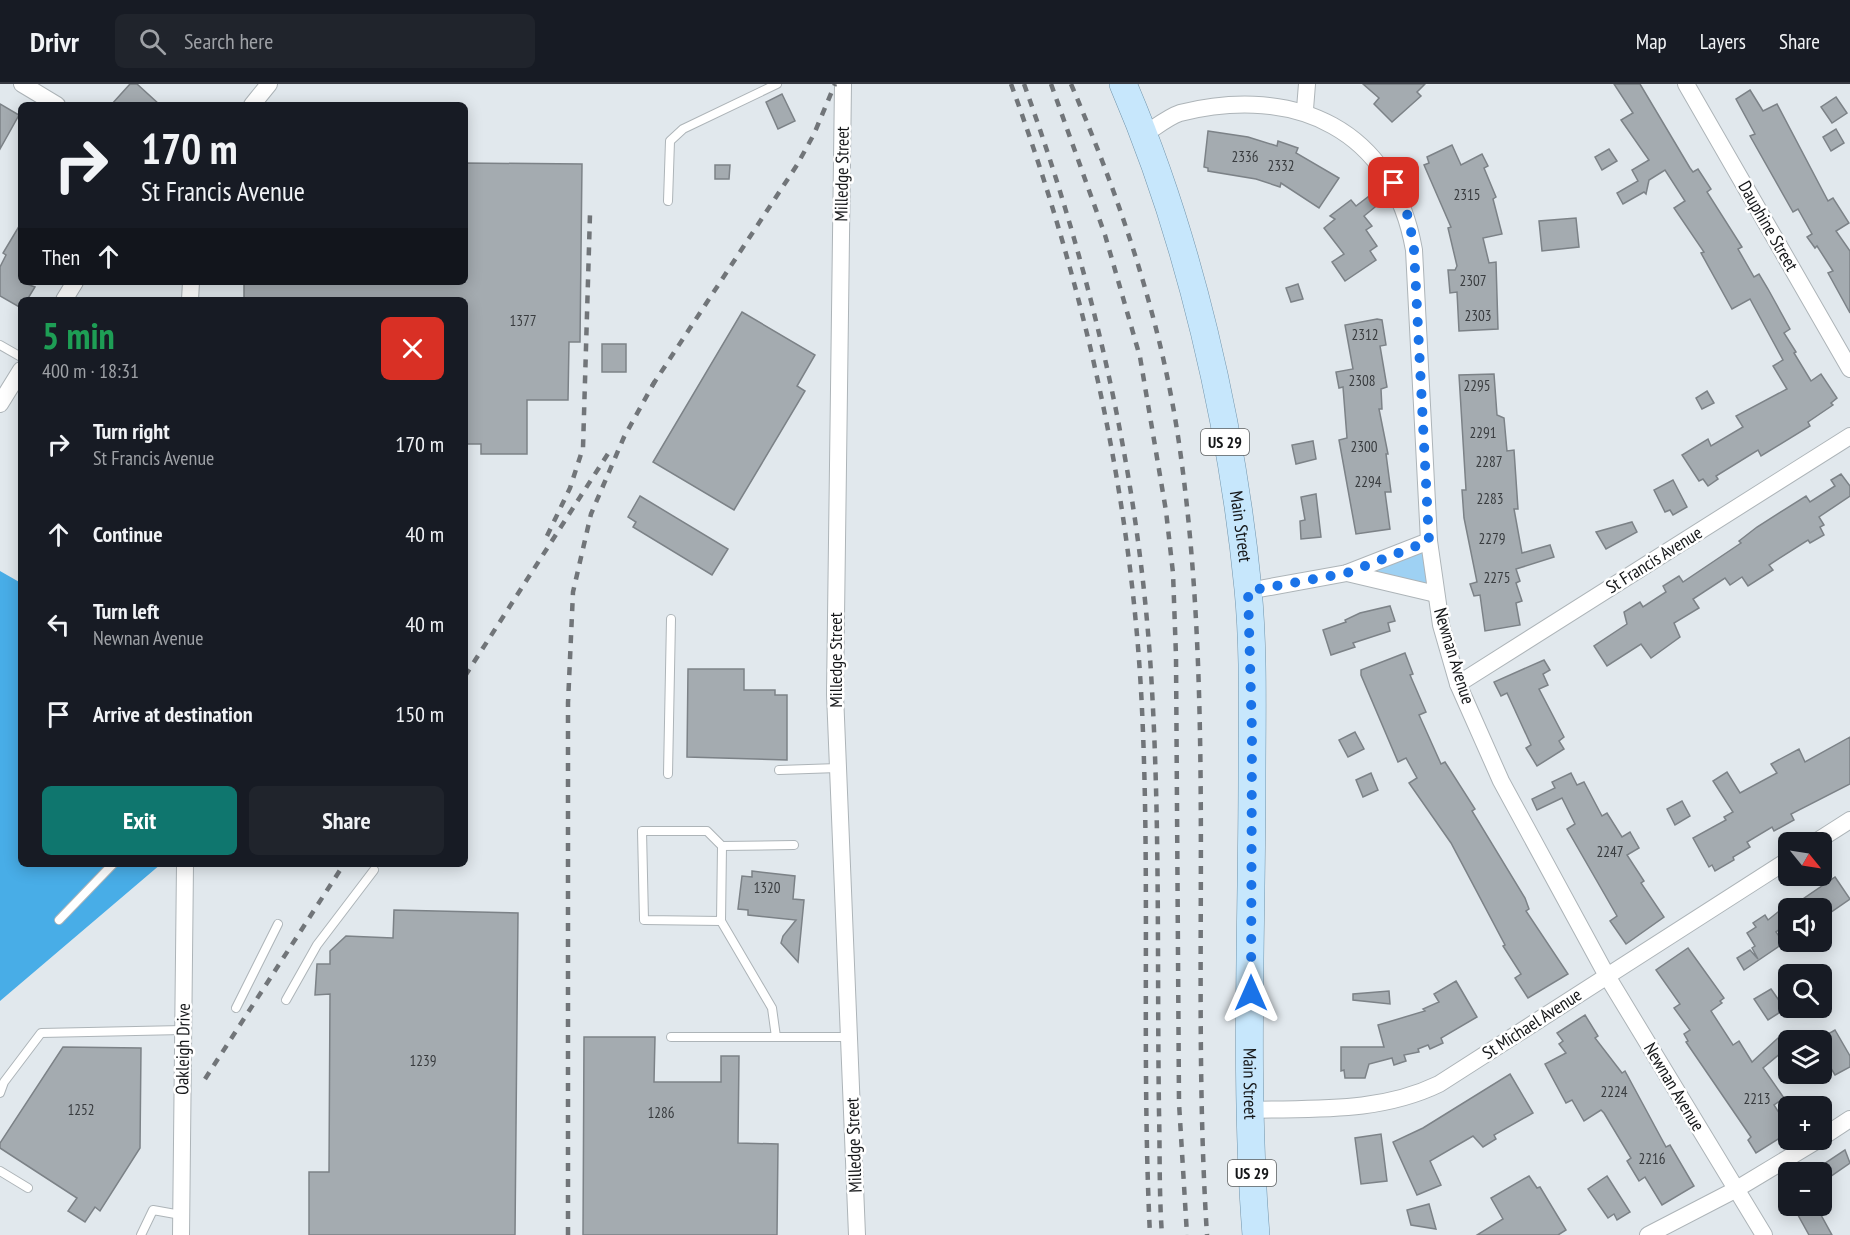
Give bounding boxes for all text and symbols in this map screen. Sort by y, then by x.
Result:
search box [115,14,535,68]
text: Drivr [30,23,79,60]
icon: search [136,25,169,58]
text: Search here [184,27,273,55]
text: Map [1636,28,1667,55]
text: Layers [1700,28,1746,55]
text: Share [1779,28,1820,55]
text: 170 m [141,121,238,176]
icon: right [42,126,120,204]
street label: Milledge Street [829,126,854,222]
house number: 2336 [1231,147,1259,166]
house number: 2332 [1267,156,1295,175]
pin [1368,157,1419,208]
icon: arrive [1377,166,1410,199]
text: St Francis Avenue [141,174,305,208]
street label: Dauphine Street [1733,176,1804,275]
house number: 2315 [1453,185,1481,204]
icon: ahead [92,240,125,273]
text: Then [42,243,80,271]
house number: 2307 [1459,271,1487,290]
house number: 2303 [1464,306,1492,325]
house number: 1377 [509,311,537,330]
text: 5 min [42,312,115,359]
button: close [381,317,444,380]
house number: 2312 [1351,325,1379,344]
text: 400 m · 18:31 [42,358,139,384]
house number: 2308 [1348,371,1376,390]
house number: 2295 [1463,376,1491,395]
text: Turn right [93,417,170,445]
house number: 2291 [1469,423,1497,442]
icon: right [42,428,75,461]
road number: US 29 [1201,429,1249,455]
text: 170 m [395,430,444,458]
house number: 2300 [1350,437,1378,456]
text: St Francis Avenue [93,445,214,471]
house number: 2287 [1475,452,1503,471]
house number: 2294 [1354,472,1382,491]
street label: Main Street [1225,489,1257,563]
house number: 2283 [1476,489,1504,508]
icon: ahead [42,518,75,551]
text: Continue [93,520,163,548]
text: 40 m [405,520,444,548]
street label: St Francis Avenue [1601,521,1706,598]
house number: 2279 [1478,529,1506,548]
house number: 2275 [1483,568,1511,587]
text: Turn left [93,597,159,625]
street label: Newnan Avenue [1429,605,1480,707]
icon: left [42,608,75,641]
text: 40 m [405,610,444,638]
street label: Milledge Street [824,612,847,708]
text: Newnan Avenue [93,625,204,651]
icon: arrive [42,698,75,731]
text: Arrive at destination [93,700,253,728]
text: 150 m [395,700,444,728]
button: Exit [42,786,237,855]
button: Share [249,786,444,855]
north arrow [1778,832,1832,886]
map controls [1778,832,1832,1216]
house number: 2247 [1596,842,1624,861]
house number: 1320 [753,878,781,897]
button: sound [1778,898,1832,952]
position arrow [1219,961,1283,1025]
button: search [1778,964,1832,1018]
street label: St Michael Avenue [1478,983,1586,1064]
street label: Oakleigh Drive [170,1003,195,1095]
button: layers [1778,1030,1832,1084]
street label: Newnan Avenue [1639,1038,1710,1135]
street label: Main Street [1238,1048,1262,1120]
house number: 1239 [409,1051,437,1070]
house number: 2224 [1600,1082,1628,1101]
house number: 2213 [1743,1089,1771,1108]
button: + [1778,1096,1832,1150]
street label: Milledge Street [840,1097,867,1193]
house number: 1252 [67,1100,95,1119]
house number: 1286 [647,1103,675,1122]
house number: 2216 [1638,1149,1666,1168]
road number: US 29 [1228,1160,1276,1186]
button: − [1778,1162,1832,1216]

